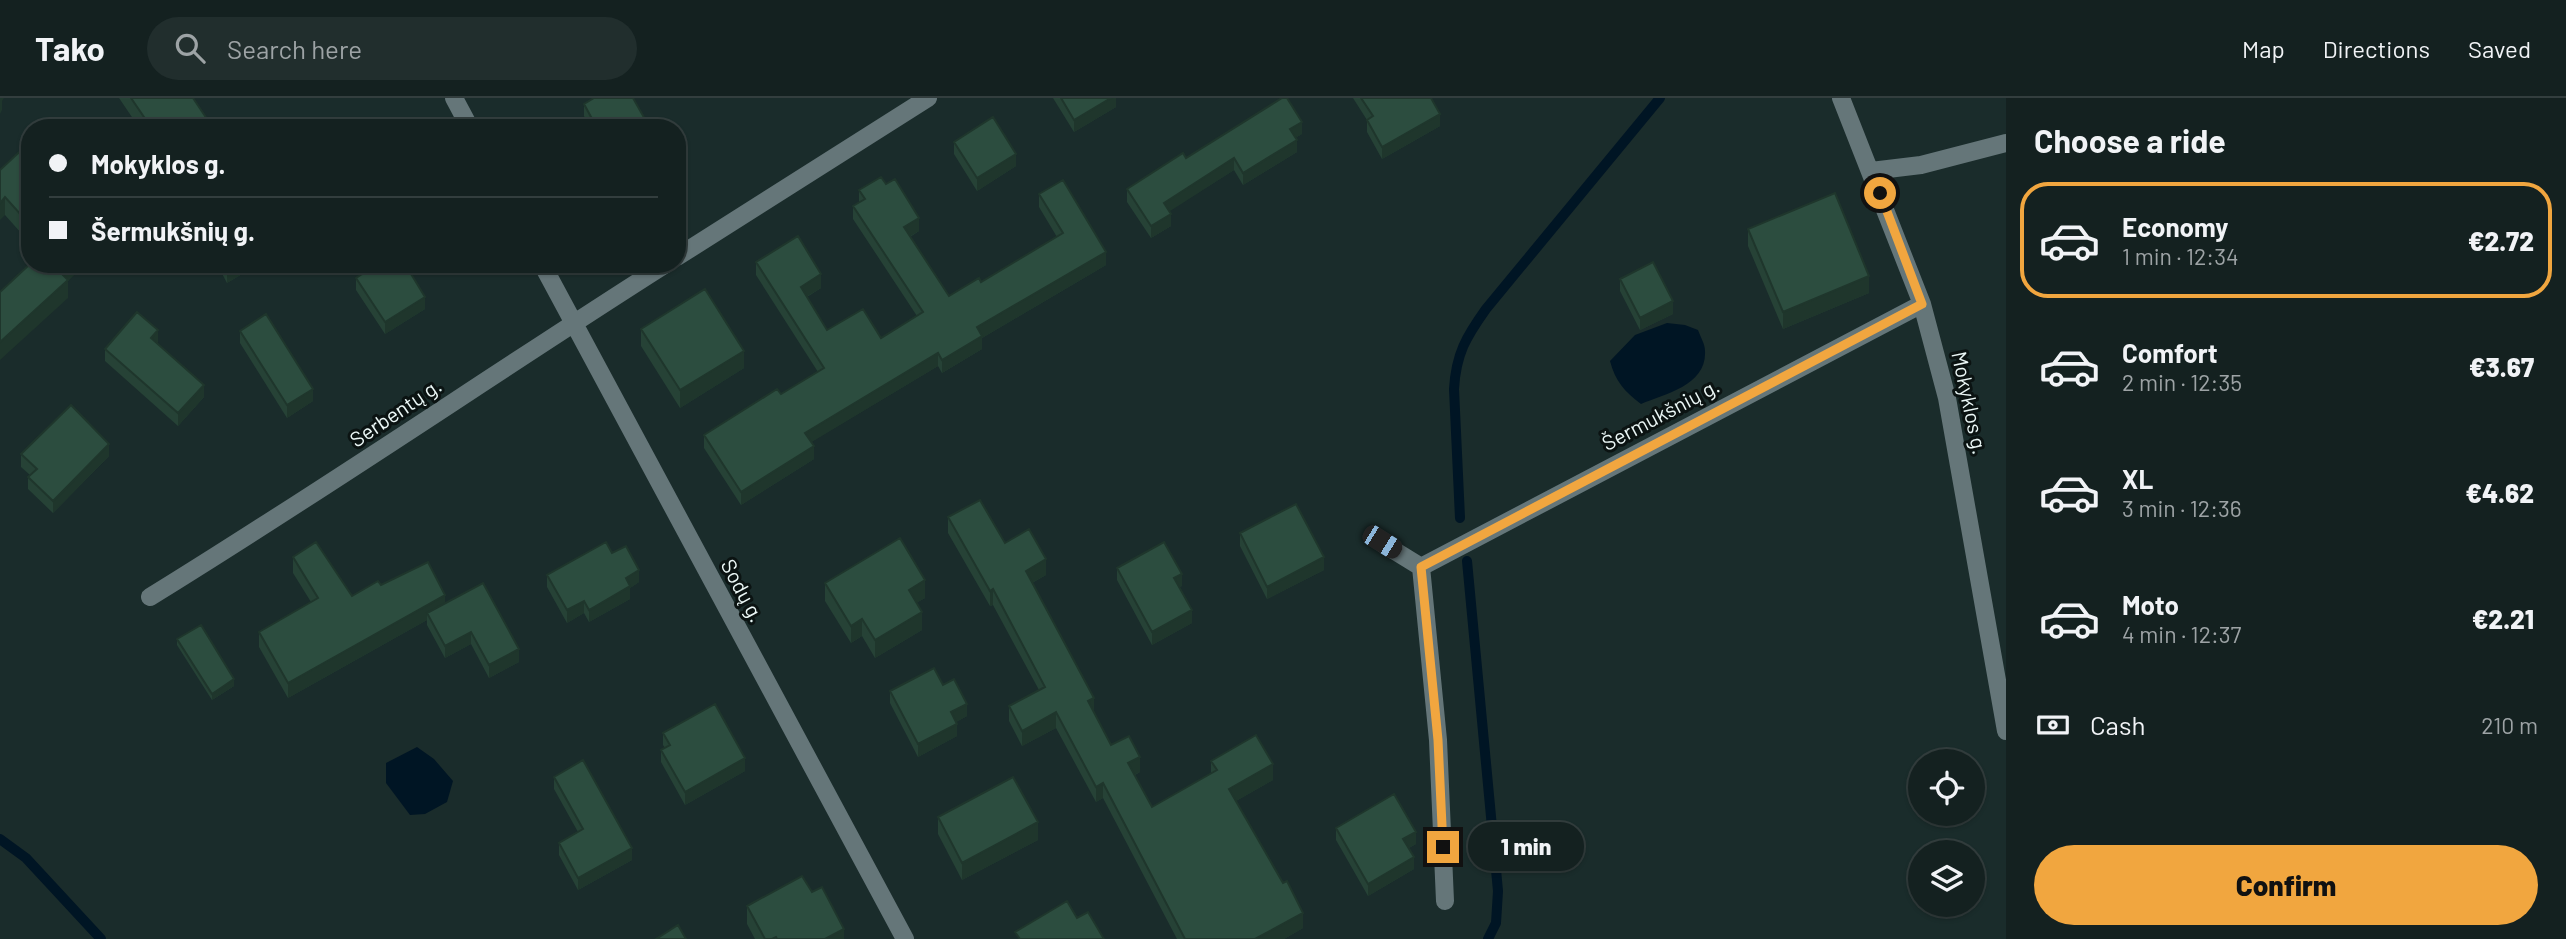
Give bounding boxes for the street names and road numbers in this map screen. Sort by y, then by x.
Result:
street label: Mokyklos g. [1947,349,1994,457]
street label: Serbentų g. [345,372,446,452]
street label: Šermukšnių g. [1597,372,1723,455]
street label: Sodų g. [716,555,770,626]

